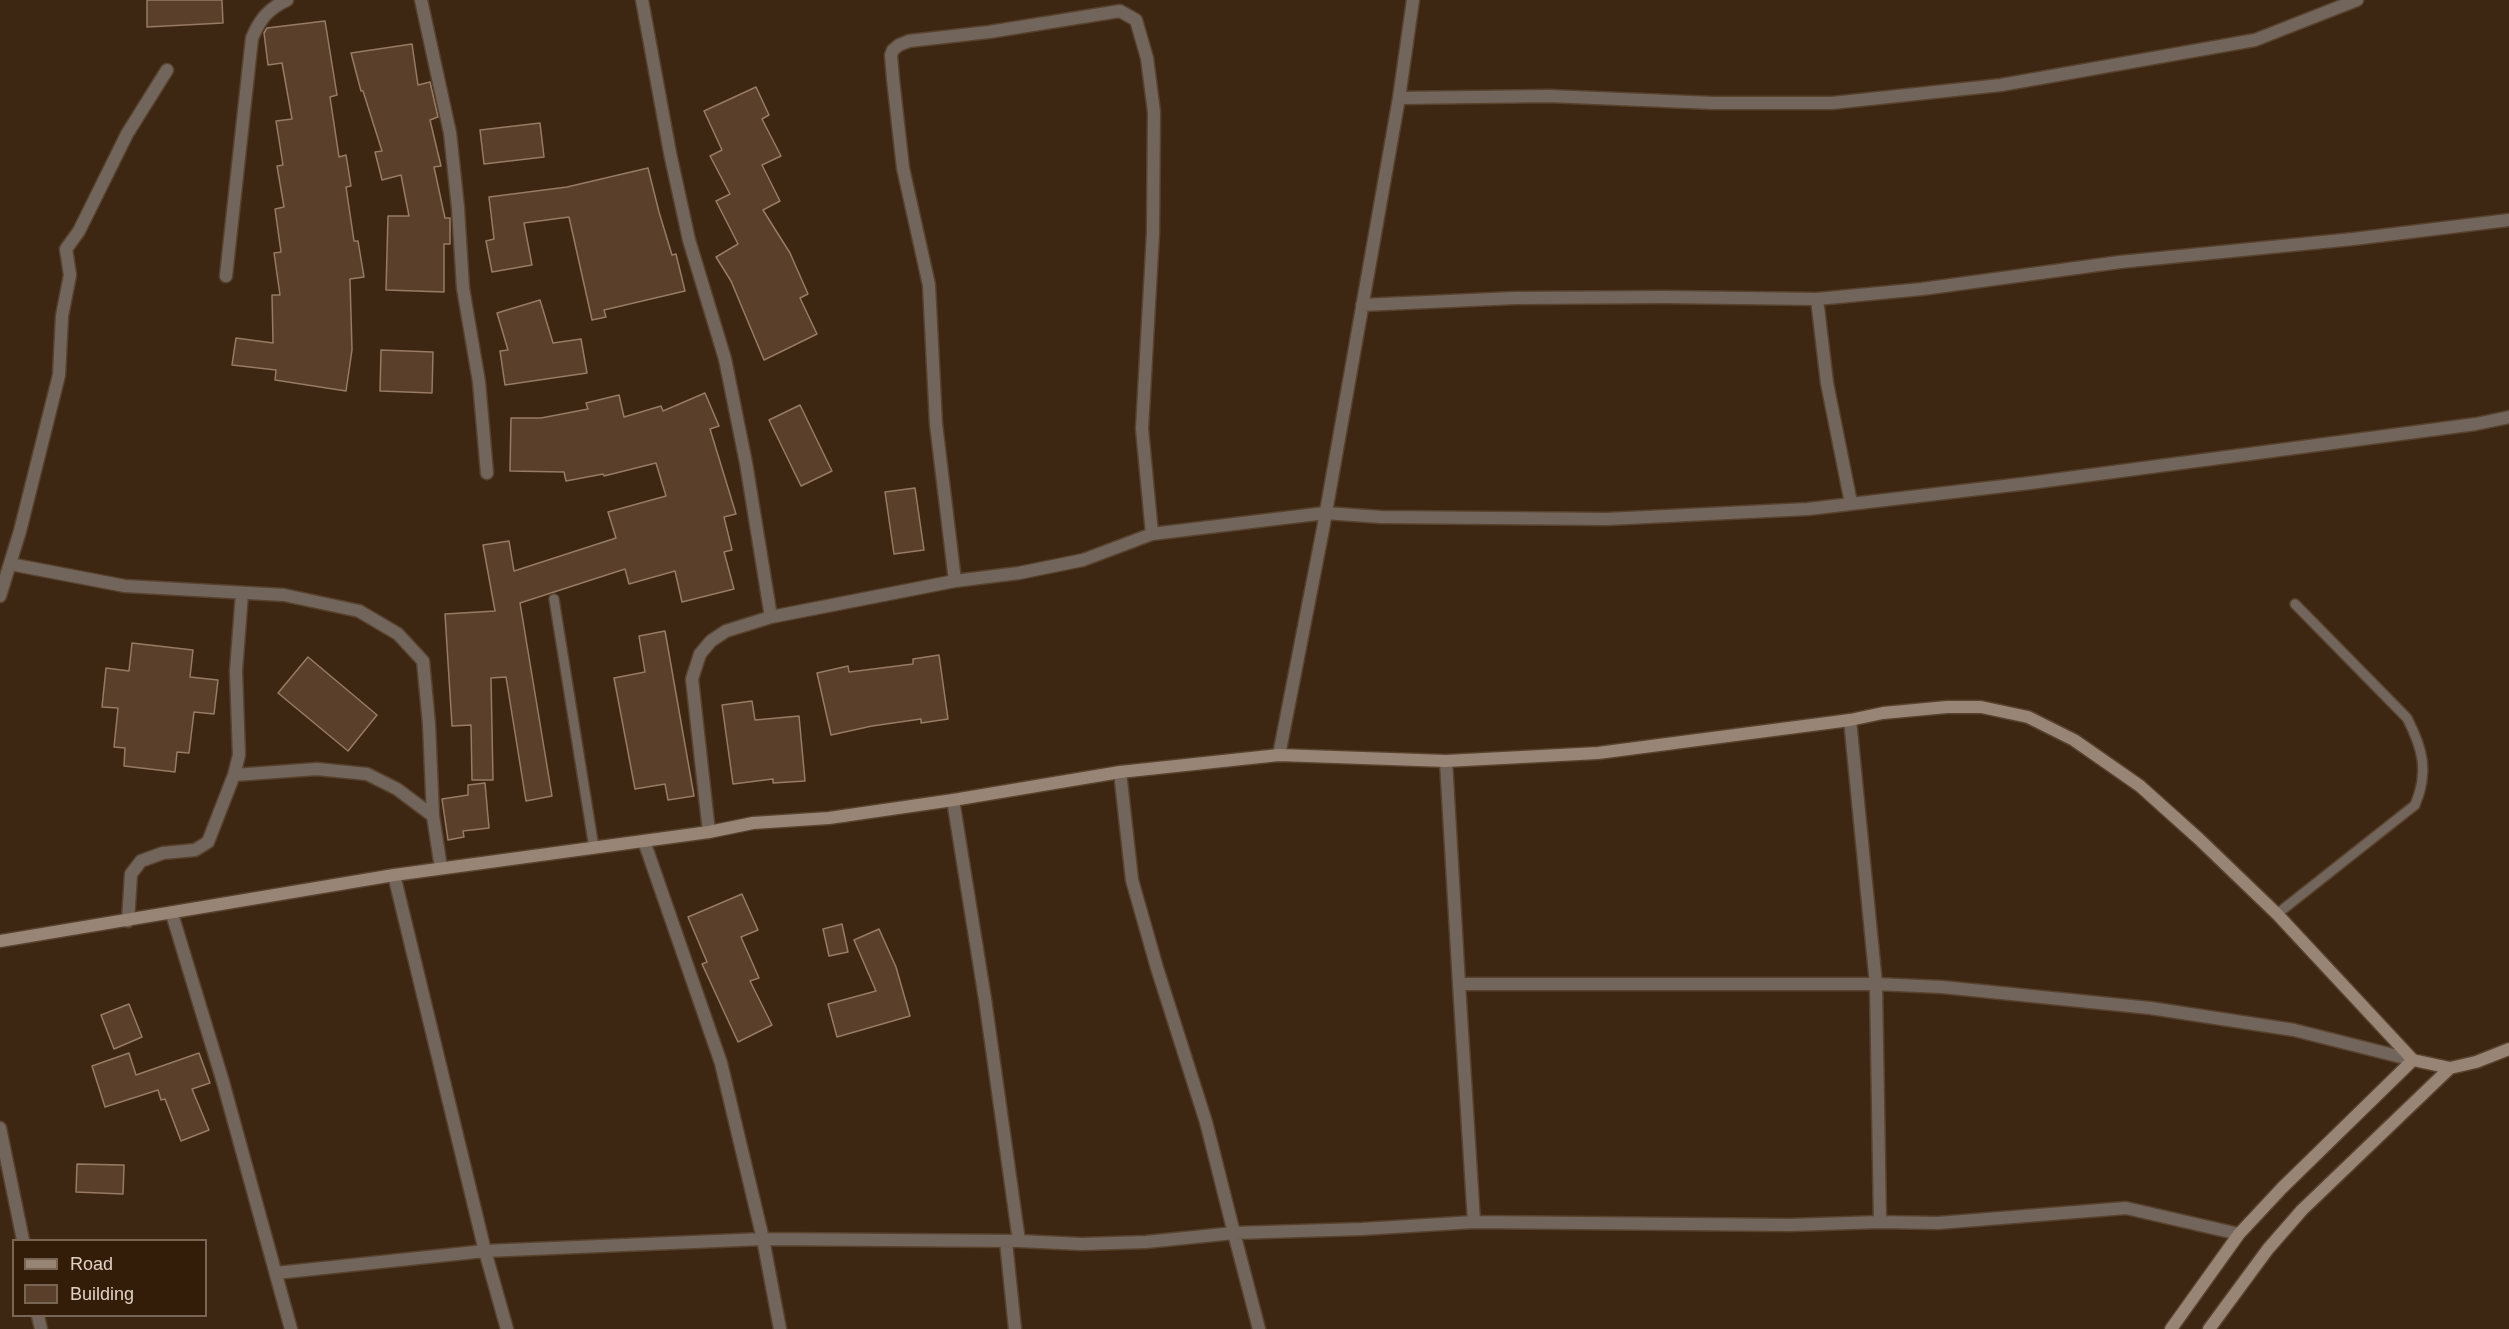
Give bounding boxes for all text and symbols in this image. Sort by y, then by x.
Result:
legend [12,1239,207,1317]
text: Road [70,1254,113,1274]
text: Building [70,1284,134,1304]

